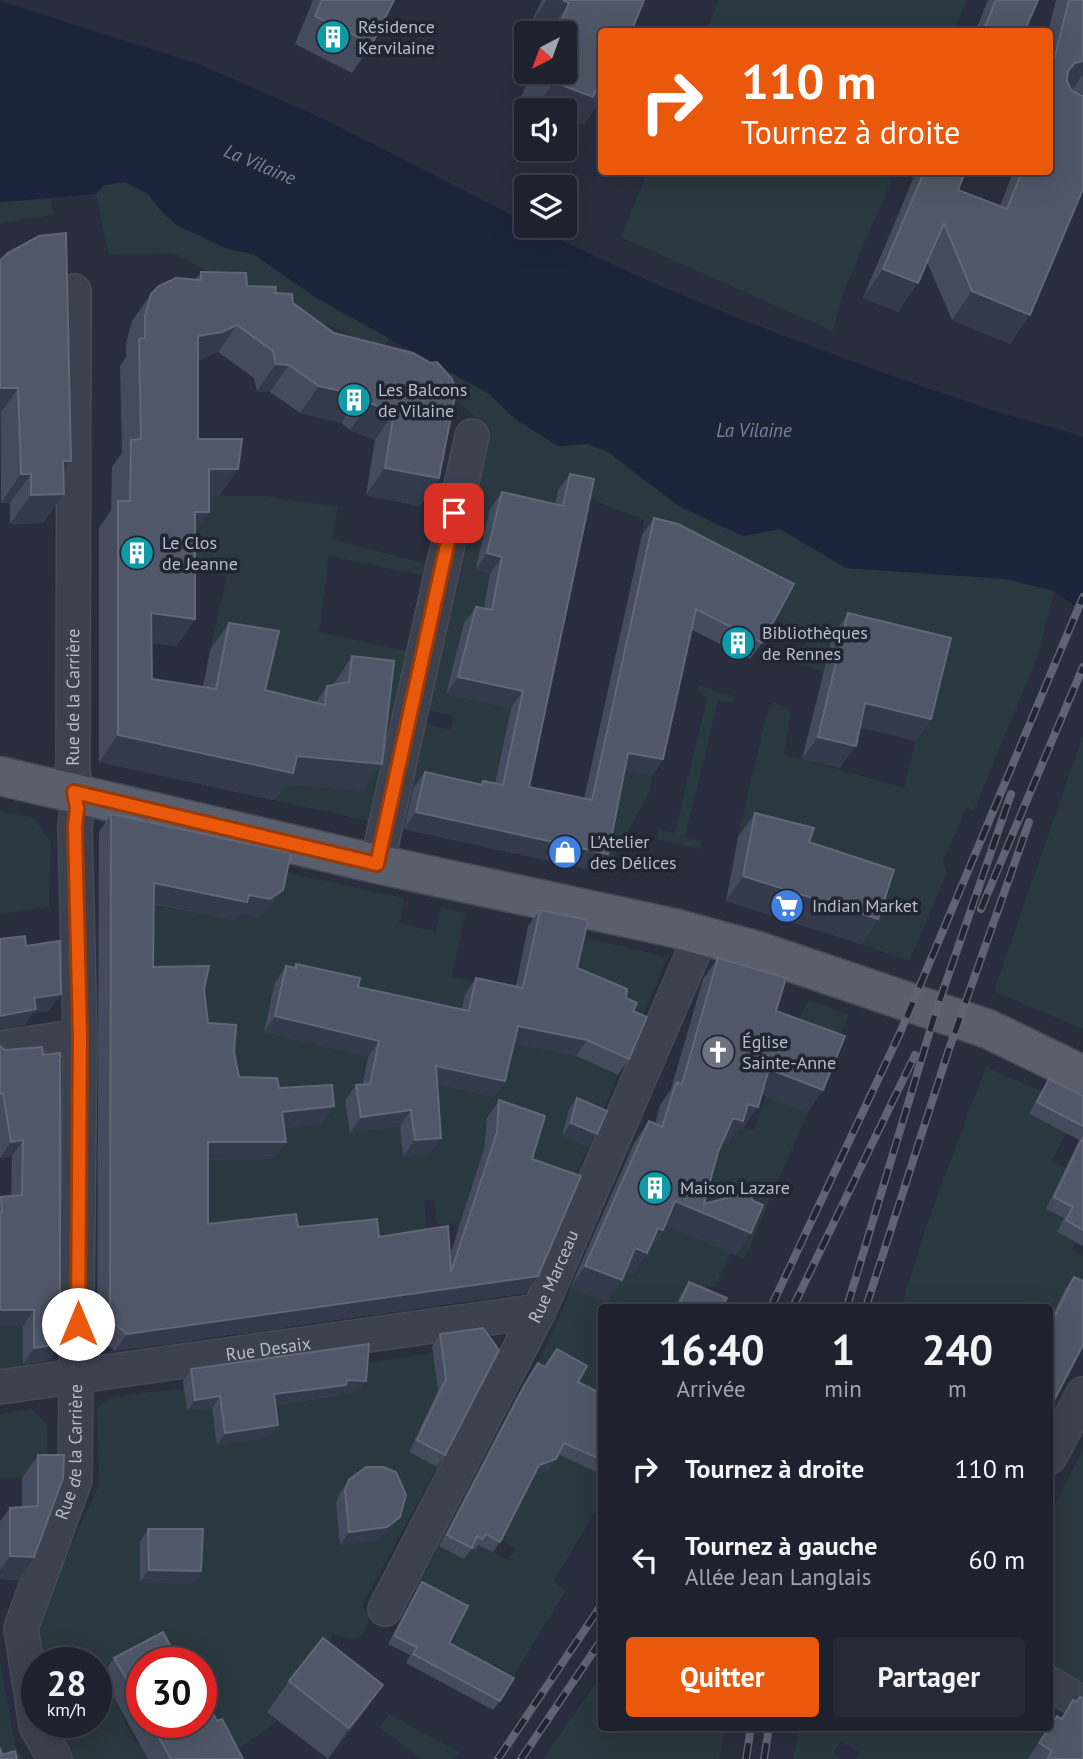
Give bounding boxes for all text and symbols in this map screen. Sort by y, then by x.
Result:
place label: Résidence Kervilaine [358,15,435,59]
building icon: Résidence Kervilaine [314,18,352,56]
north arrow [514,21,578,84]
map controls [514,21,577,238]
text: 110 m [741,49,876,113]
icon: right [626,56,717,147]
button: sound [514,98,577,161]
text: Tournez à droite [741,111,960,153]
water label: La Vilaine [220,138,300,190]
button: layers [514,175,577,238]
place label: Les Balcons de Vilaine [378,378,467,422]
building icon: Les Balcons de Vilaine [335,381,373,419]
water label: La Vilaine [716,418,792,442]
pin [424,483,484,543]
icon: arrive [435,494,473,532]
place label: Le Clos de Jeanne [162,531,238,575]
building icon: Le Clos de Jeanne [118,534,156,572]
place label: Bibliothèques de Rennes [762,621,868,665]
building icon: Bibliothèques de Rennes [719,624,757,662]
street label: Rue de la Carrière [61,628,84,766]
place label: L'Atelier des Délices [590,830,677,874]
shop icon: L'Atelier des Délices [546,833,584,871]
supermarket icon: Indian Market [768,887,806,925]
place label: Indian Market [812,894,918,917]
place label: Église Sainte-Anne [742,1030,836,1074]
church icon: Église Sainte-Anne [699,1033,737,1071]
building icon: Maison Lazare [636,1169,674,1207]
place label: Maison Lazare [680,1176,790,1199]
street label: Rue Marceau [523,1226,584,1327]
position arrow [41,1287,115,1361]
text: 16:40 [658,1322,764,1377]
text: 1 [831,1322,855,1377]
text: 240 [922,1322,993,1377]
street label: Rue Desaix [224,1331,312,1366]
text: Arrivée [677,1374,746,1403]
text: min [824,1374,862,1403]
text: m [948,1374,967,1403]
street label: Rue de la Carrière [50,1384,87,1523]
icon: right [626,1450,664,1488]
text: Tournez à droite [685,1452,864,1485]
text: 110 m [954,1452,1025,1485]
text: Tournez à gauche [685,1529,877,1562]
icon: left [626,1541,664,1579]
text: 60 m [969,1543,1025,1576]
text: Allée Jean Langlais [685,1562,871,1591]
button: Quitter [626,1637,819,1717]
button: Partager [833,1637,1025,1717]
speed limit sign: 30 [126,1647,217,1738]
text: 28 [47,1660,86,1706]
text: km/h [47,1698,86,1721]

